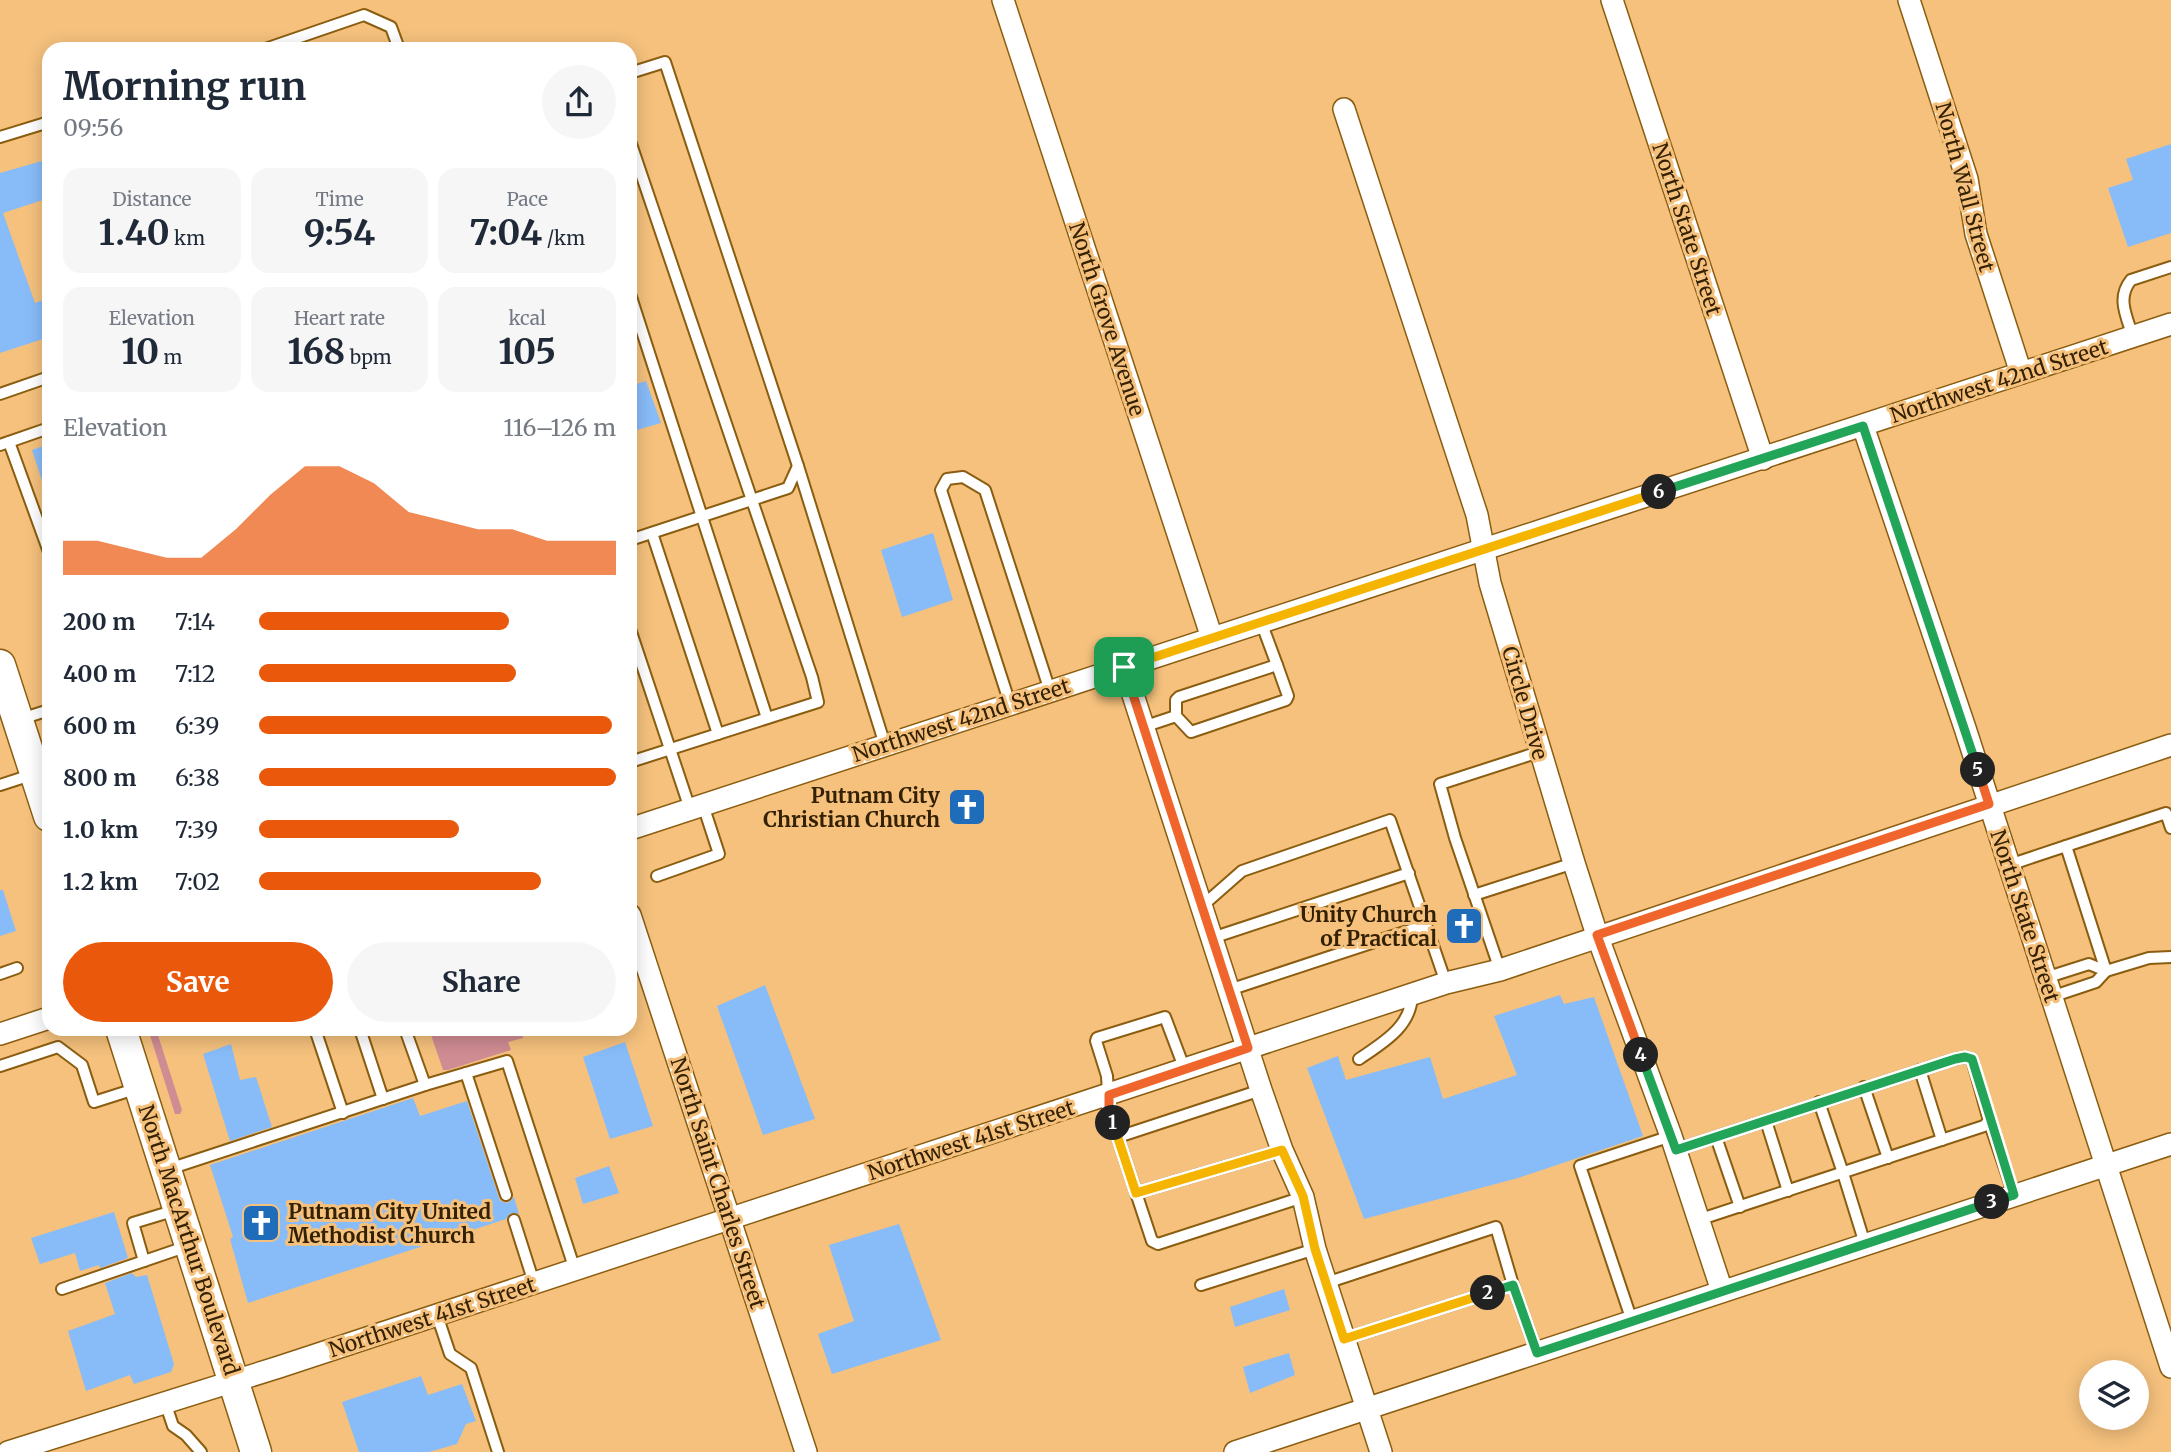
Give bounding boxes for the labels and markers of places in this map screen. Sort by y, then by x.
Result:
pin: 6 [1642,475,1676,510]
pin [1094,637,1154,697]
pin: 5 [1960,752,1996,788]
place label: Putnam City Christian Church [763,782,941,833]
church icon: Putnam City Christian Church [946,786,988,828]
place label: Unity Church of Practical [1300,901,1437,952]
church icon: Unity Church of Practical [1443,905,1485,947]
pin: 4 [1624,1038,1658,1072]
pin: 1 [1096,1106,1130,1140]
pin: 3 [1974,1184,2010,1220]
place label: Putnam City United Methodist Church [288,1198,491,1249]
church icon: Putnam City United Methodist Church [240,1202,282,1244]
pin: 2 [1470,1276,1506,1310]

